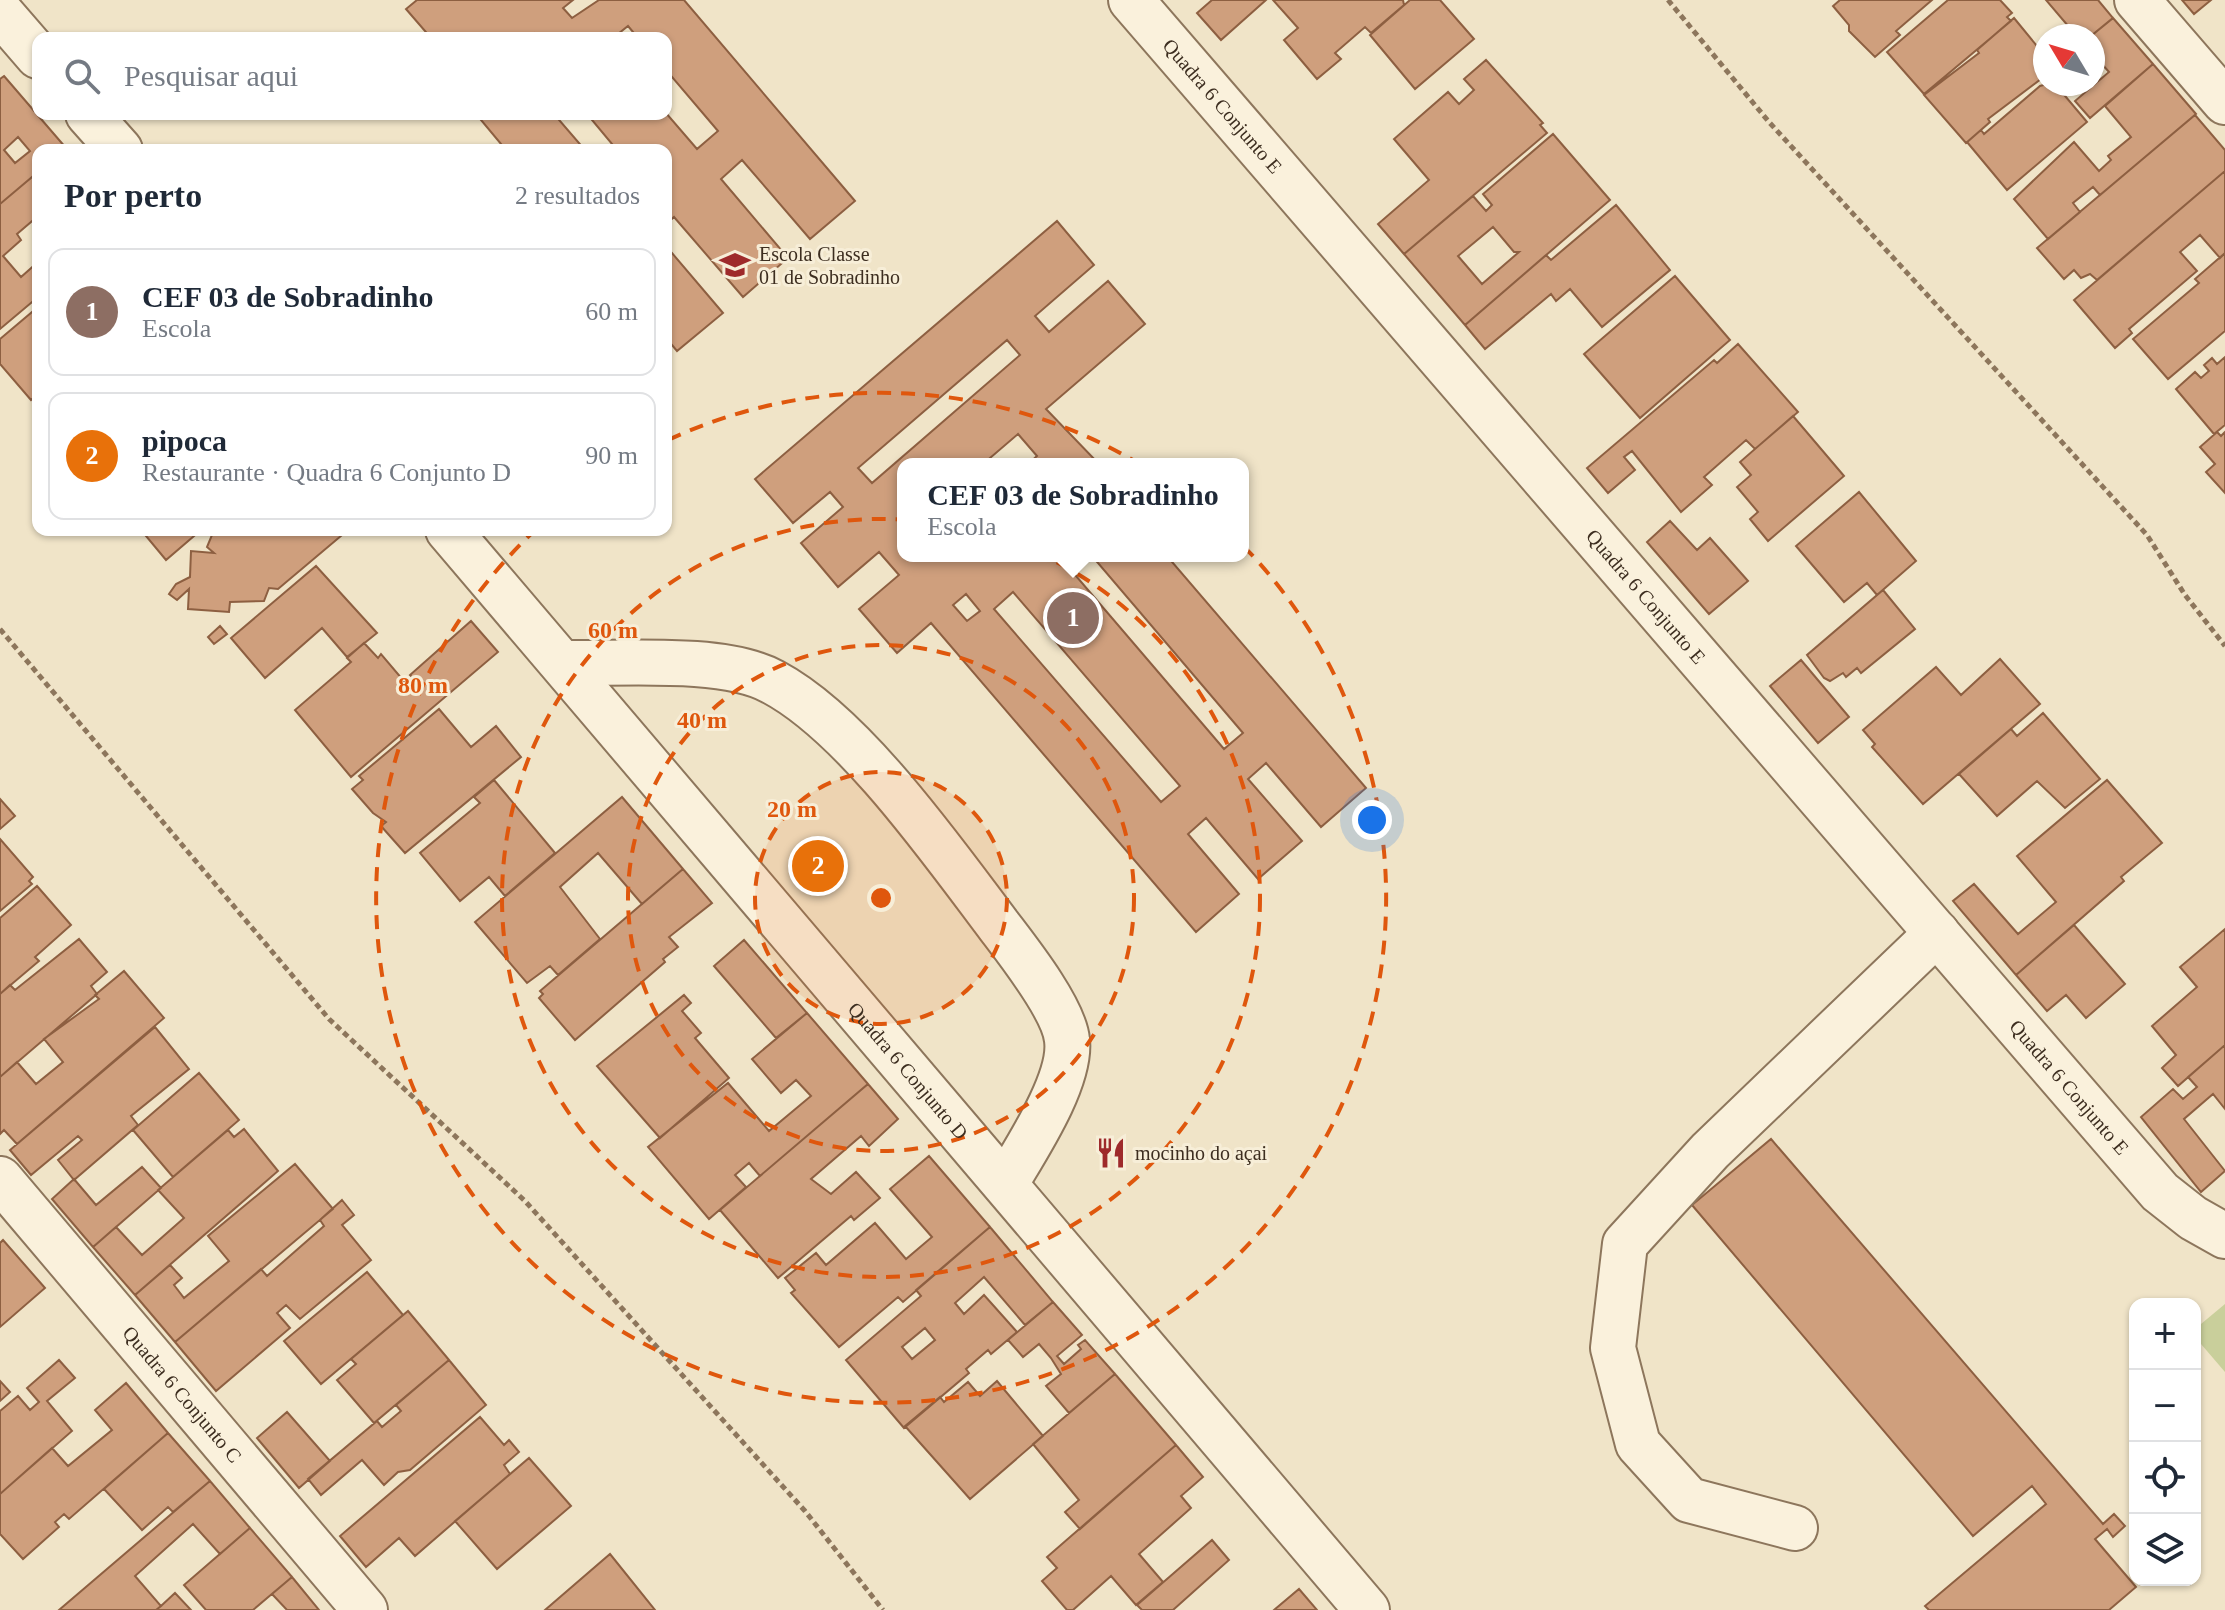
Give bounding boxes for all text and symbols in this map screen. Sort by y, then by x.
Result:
north arrow [2033,24,2105,96]
search box [32,32,672,120]
street label: Quadra 6 Conjunto E [1158,34,1287,178]
icon: search [60,54,104,98]
text: Pesquisar aqui [124,59,298,92]
text: Por perto [64,177,202,214]
text: 2 resultados [515,181,640,210]
place label: Escola Classe 01 de Sobradinho [759,243,900,288]
school or university icon: Escola Classe 01 de Sobradinho [718,248,752,282]
text: CEF 03 de Sobradinho [142,280,433,313]
text: 1 [86,297,99,326]
text: 60 m [585,297,638,326]
text: Escola [142,314,211,343]
text: pipoca [142,424,227,457]
text: 2 [86,441,99,470]
text: 90 m [585,441,638,470]
text: Restaurante · Quadra 6 Conjunto D [142,458,511,487]
popup [897,458,1249,562]
text: CEF 03 de Sobradinho [927,478,1219,511]
text: Escola [927,512,997,541]
street label: Quadra 6 Conjunto E [1582,525,1710,668]
pin: 1 [1047,588,1099,648]
text: 60 m [588,617,638,643]
text: 80 m [398,672,448,698]
text: 40 m [677,707,727,733]
text: 20 m [767,796,817,822]
your location [1352,800,1392,840]
pin: 2 [792,836,844,896]
centre of rings [867,884,895,912]
street label: Quadra 6 Conjunto D [844,998,972,1144]
street label: Quadra 6 Conjunto E [2005,1015,2133,1159]
restaurant icon: mocinho do açai [1094,1136,1128,1170]
place label: mocinho do açai [1135,1142,1268,1165]
map controls [2129,1298,2201,1586]
button: + [2129,1298,2201,1370]
street label: Quadra 6 Conjunto C [118,1322,246,1467]
button: − [2129,1370,2201,1442]
button: locate [2129,1442,2201,1514]
button: layers [2129,1514,2201,1586]

